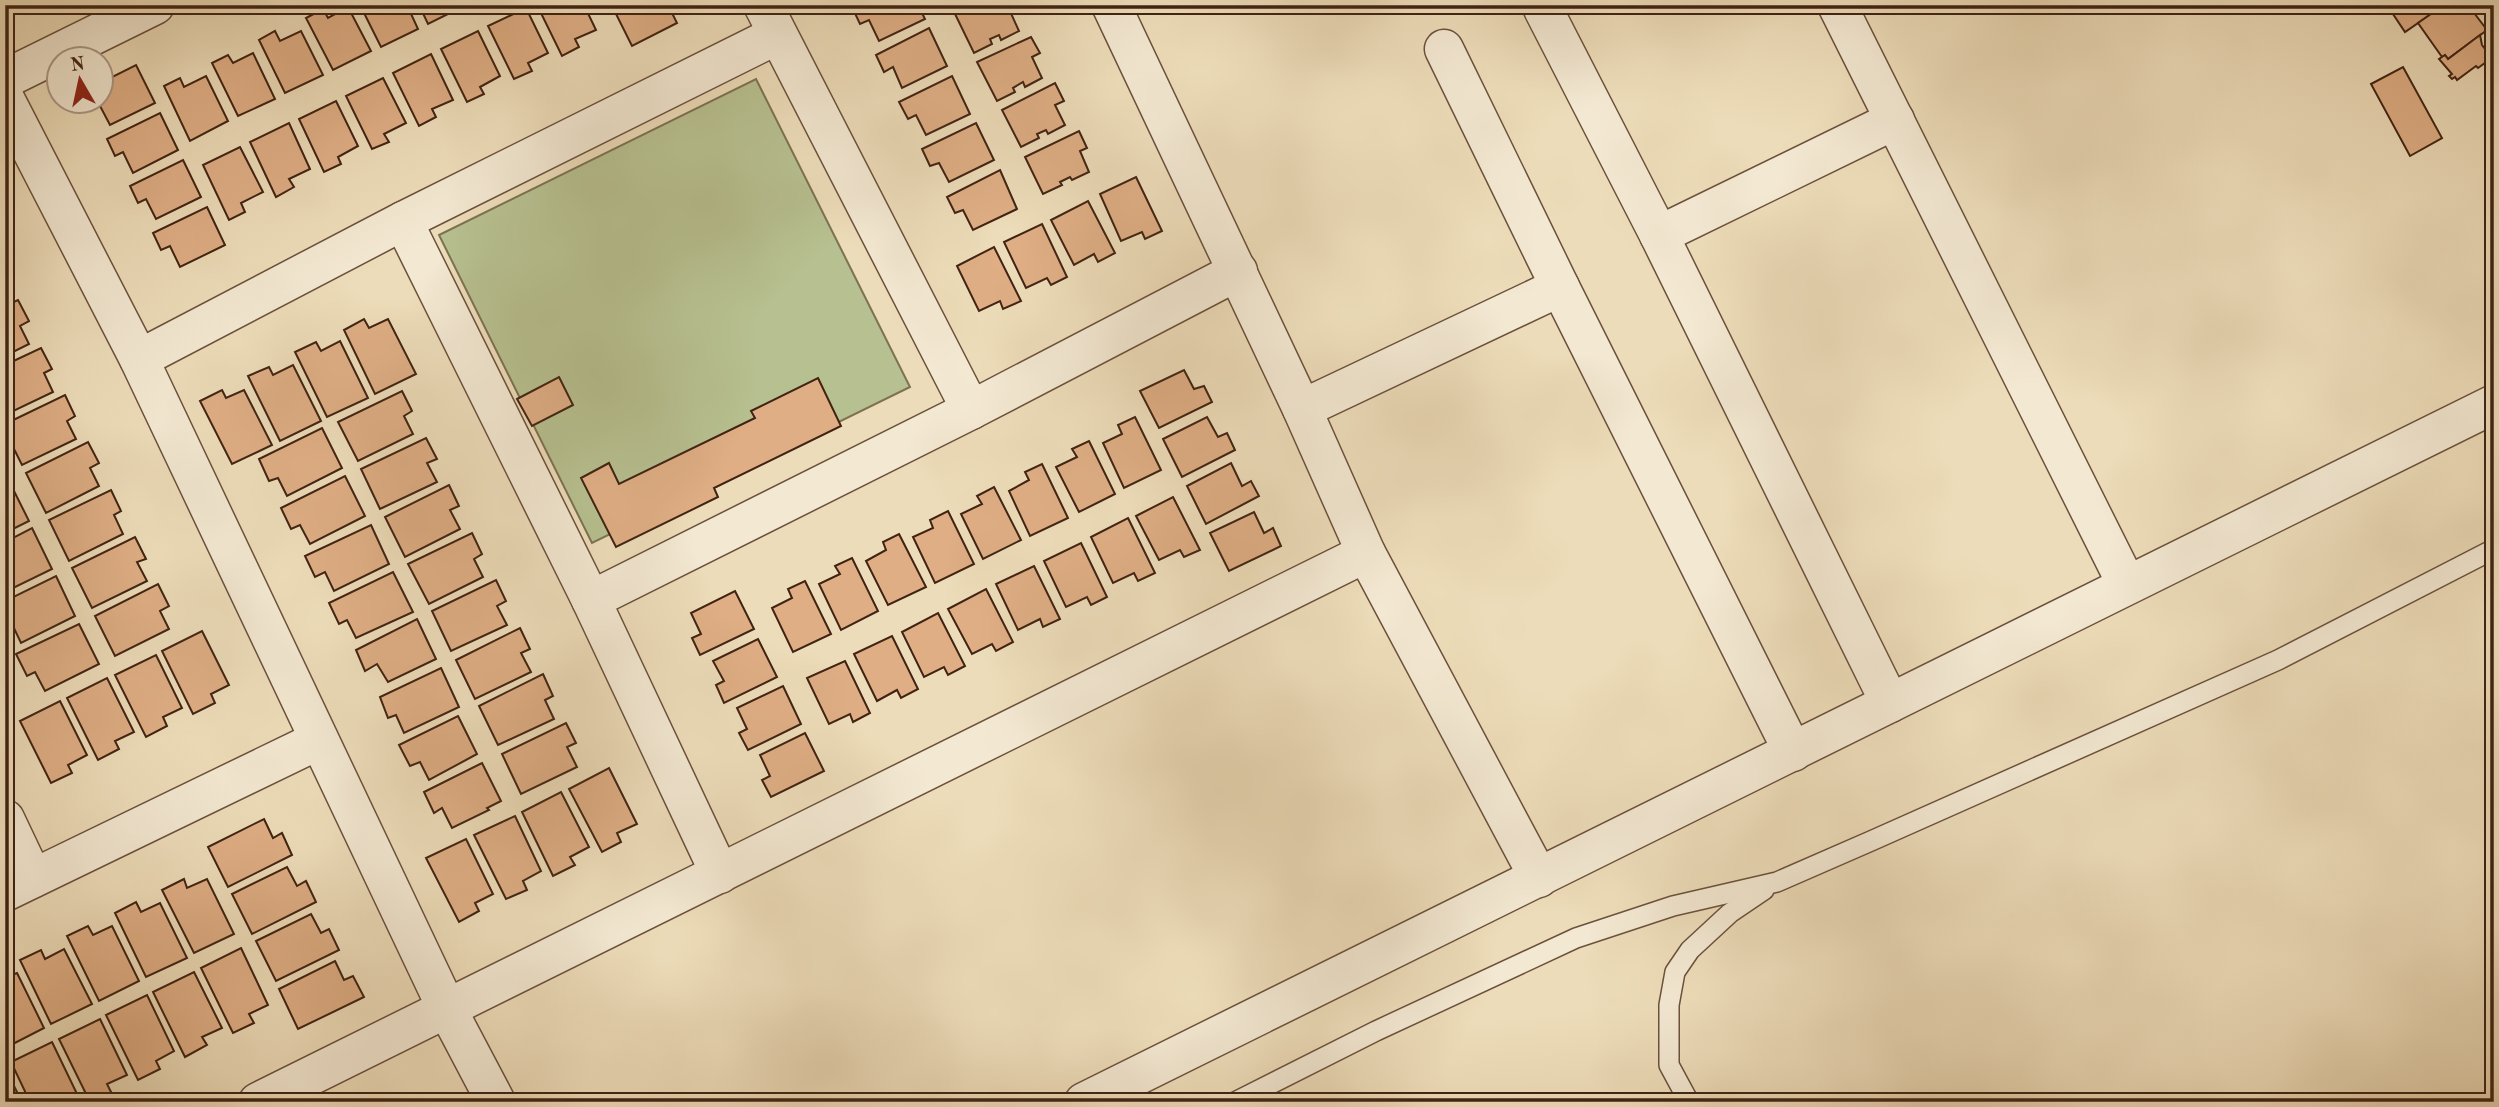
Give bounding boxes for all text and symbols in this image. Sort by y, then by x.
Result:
north arrow [46,46,116,116]
text: N [69,55,87,76]

